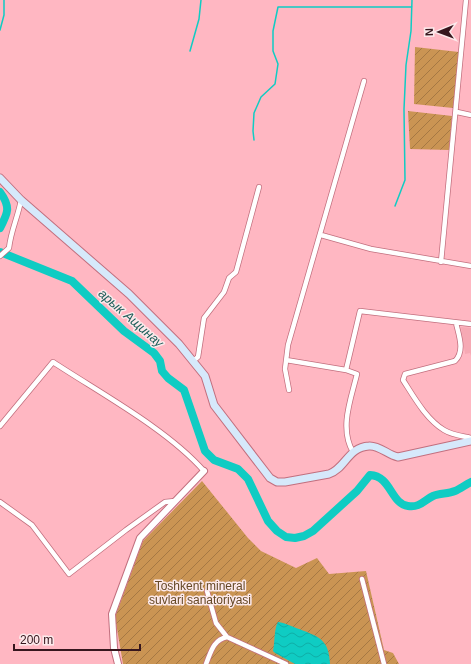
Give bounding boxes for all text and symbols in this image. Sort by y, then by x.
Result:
north arrow [419,12,459,52]
text: N [423,28,435,36]
water label: арык Ащинау [95,286,168,351]
park label: Toshkent mineral suvlari sanatoriyasi [149,579,251,607]
scale bar [14,626,140,652]
text: 200 m [20,633,53,647]

